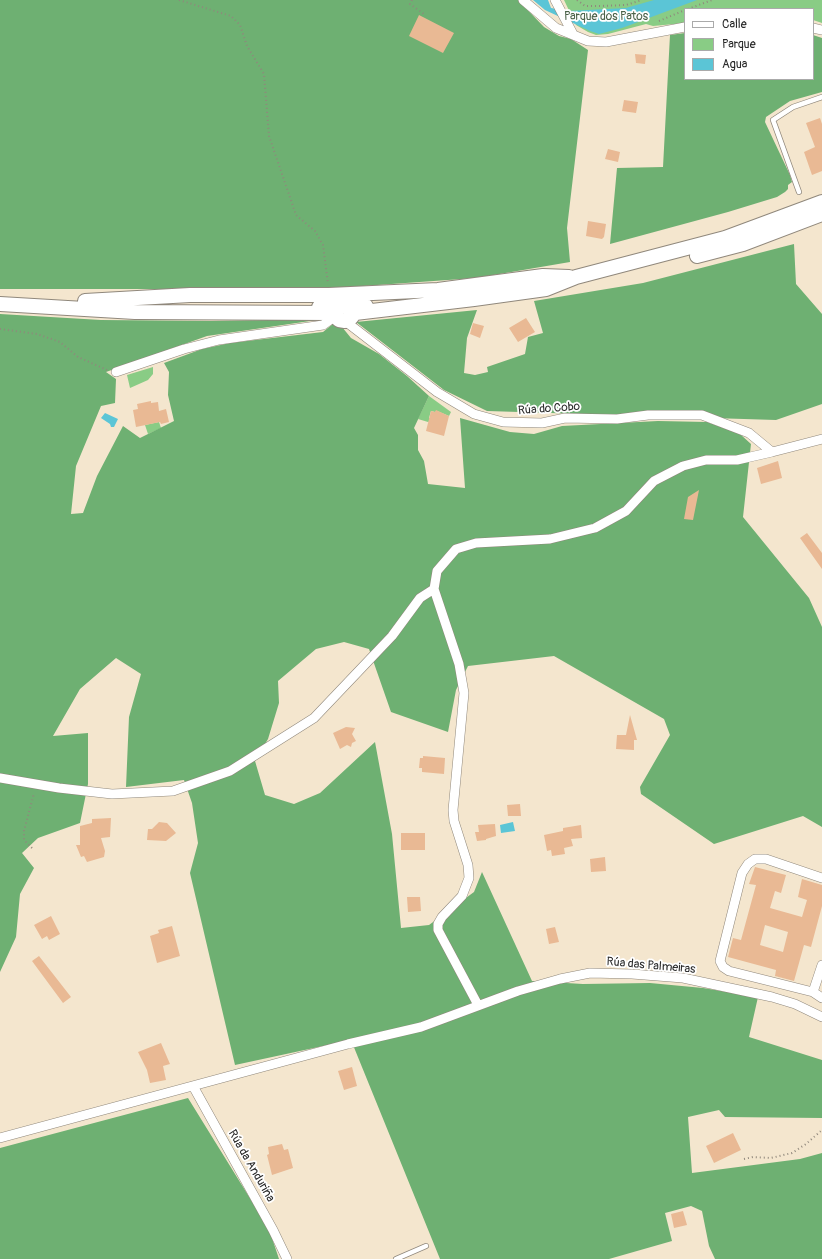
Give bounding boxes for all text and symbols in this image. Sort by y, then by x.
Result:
legend [684,8,814,80]
park label: Parque dos Patos [564,10,648,24]
text: Calle [722,17,747,32]
text: Parque [722,37,756,52]
text: Agua [722,57,747,72]
street label: Rúa do Cobo [517,400,581,418]
street label: Rúa das Palmeiras [606,955,696,977]
street label: Rúa da Anduriña [225,1127,277,1205]

